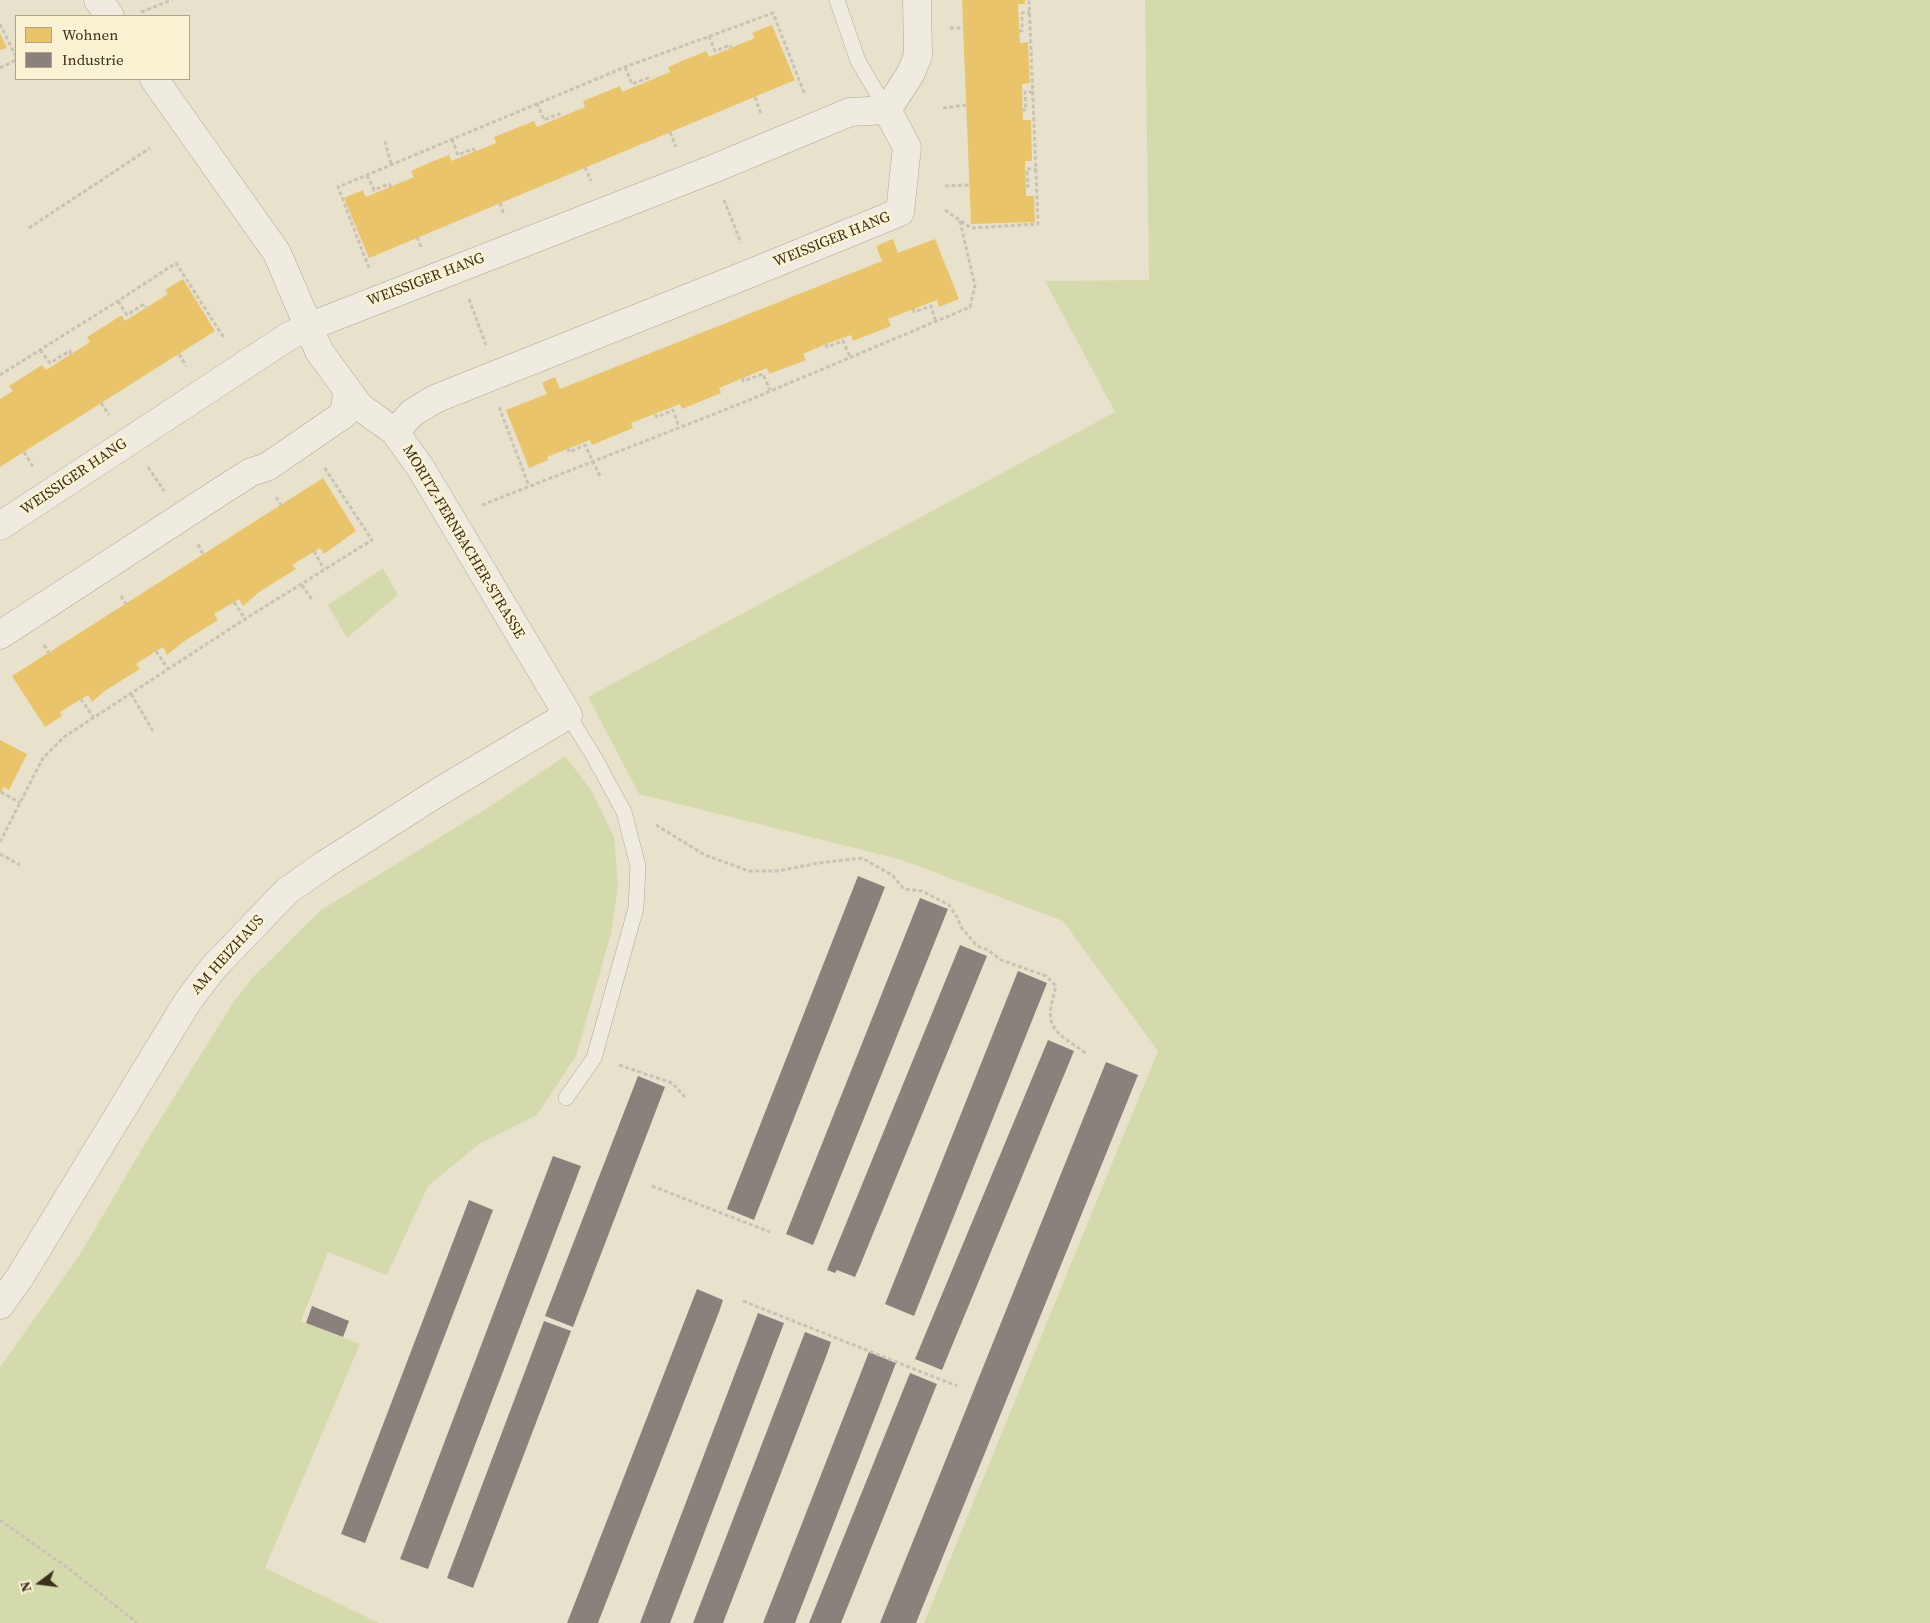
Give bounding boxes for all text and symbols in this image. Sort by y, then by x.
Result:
legend [15,15,190,80]
text: Wohnen [62,24,118,45]
text: Industrie [62,49,124,70]
street label: WEISSIGER HANG [771,208,893,272]
street label: WEISSIGER HANG [365,249,487,311]
street label: WEISSIGER HANG [17,435,131,519]
street label: MORITZ-FERNBACHER-STRASSE [398,442,528,642]
street label: AM HEIZHAUS [188,912,268,998]
north arrow [15,1558,65,1608]
text: N [15,1579,36,1594]

